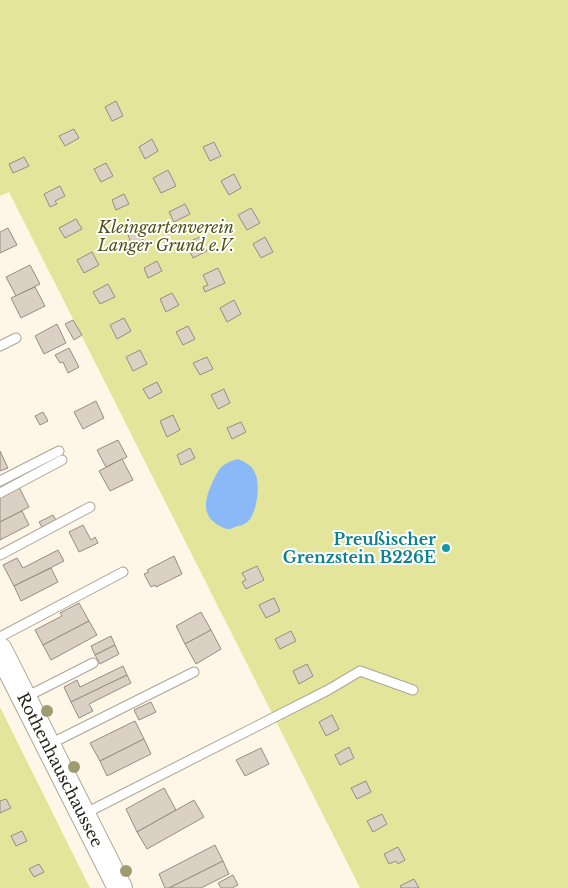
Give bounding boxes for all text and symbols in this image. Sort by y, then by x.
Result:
park label: Kleingartenverein Langer Grund e.V. [97,217,235,255]
place label: Preußischer Grenzstein B226E [283,529,436,567]
marker: Preußischer Grenzstein B226E [440,542,452,554]
street label: Rothenhauschaussee [13,689,108,850]

